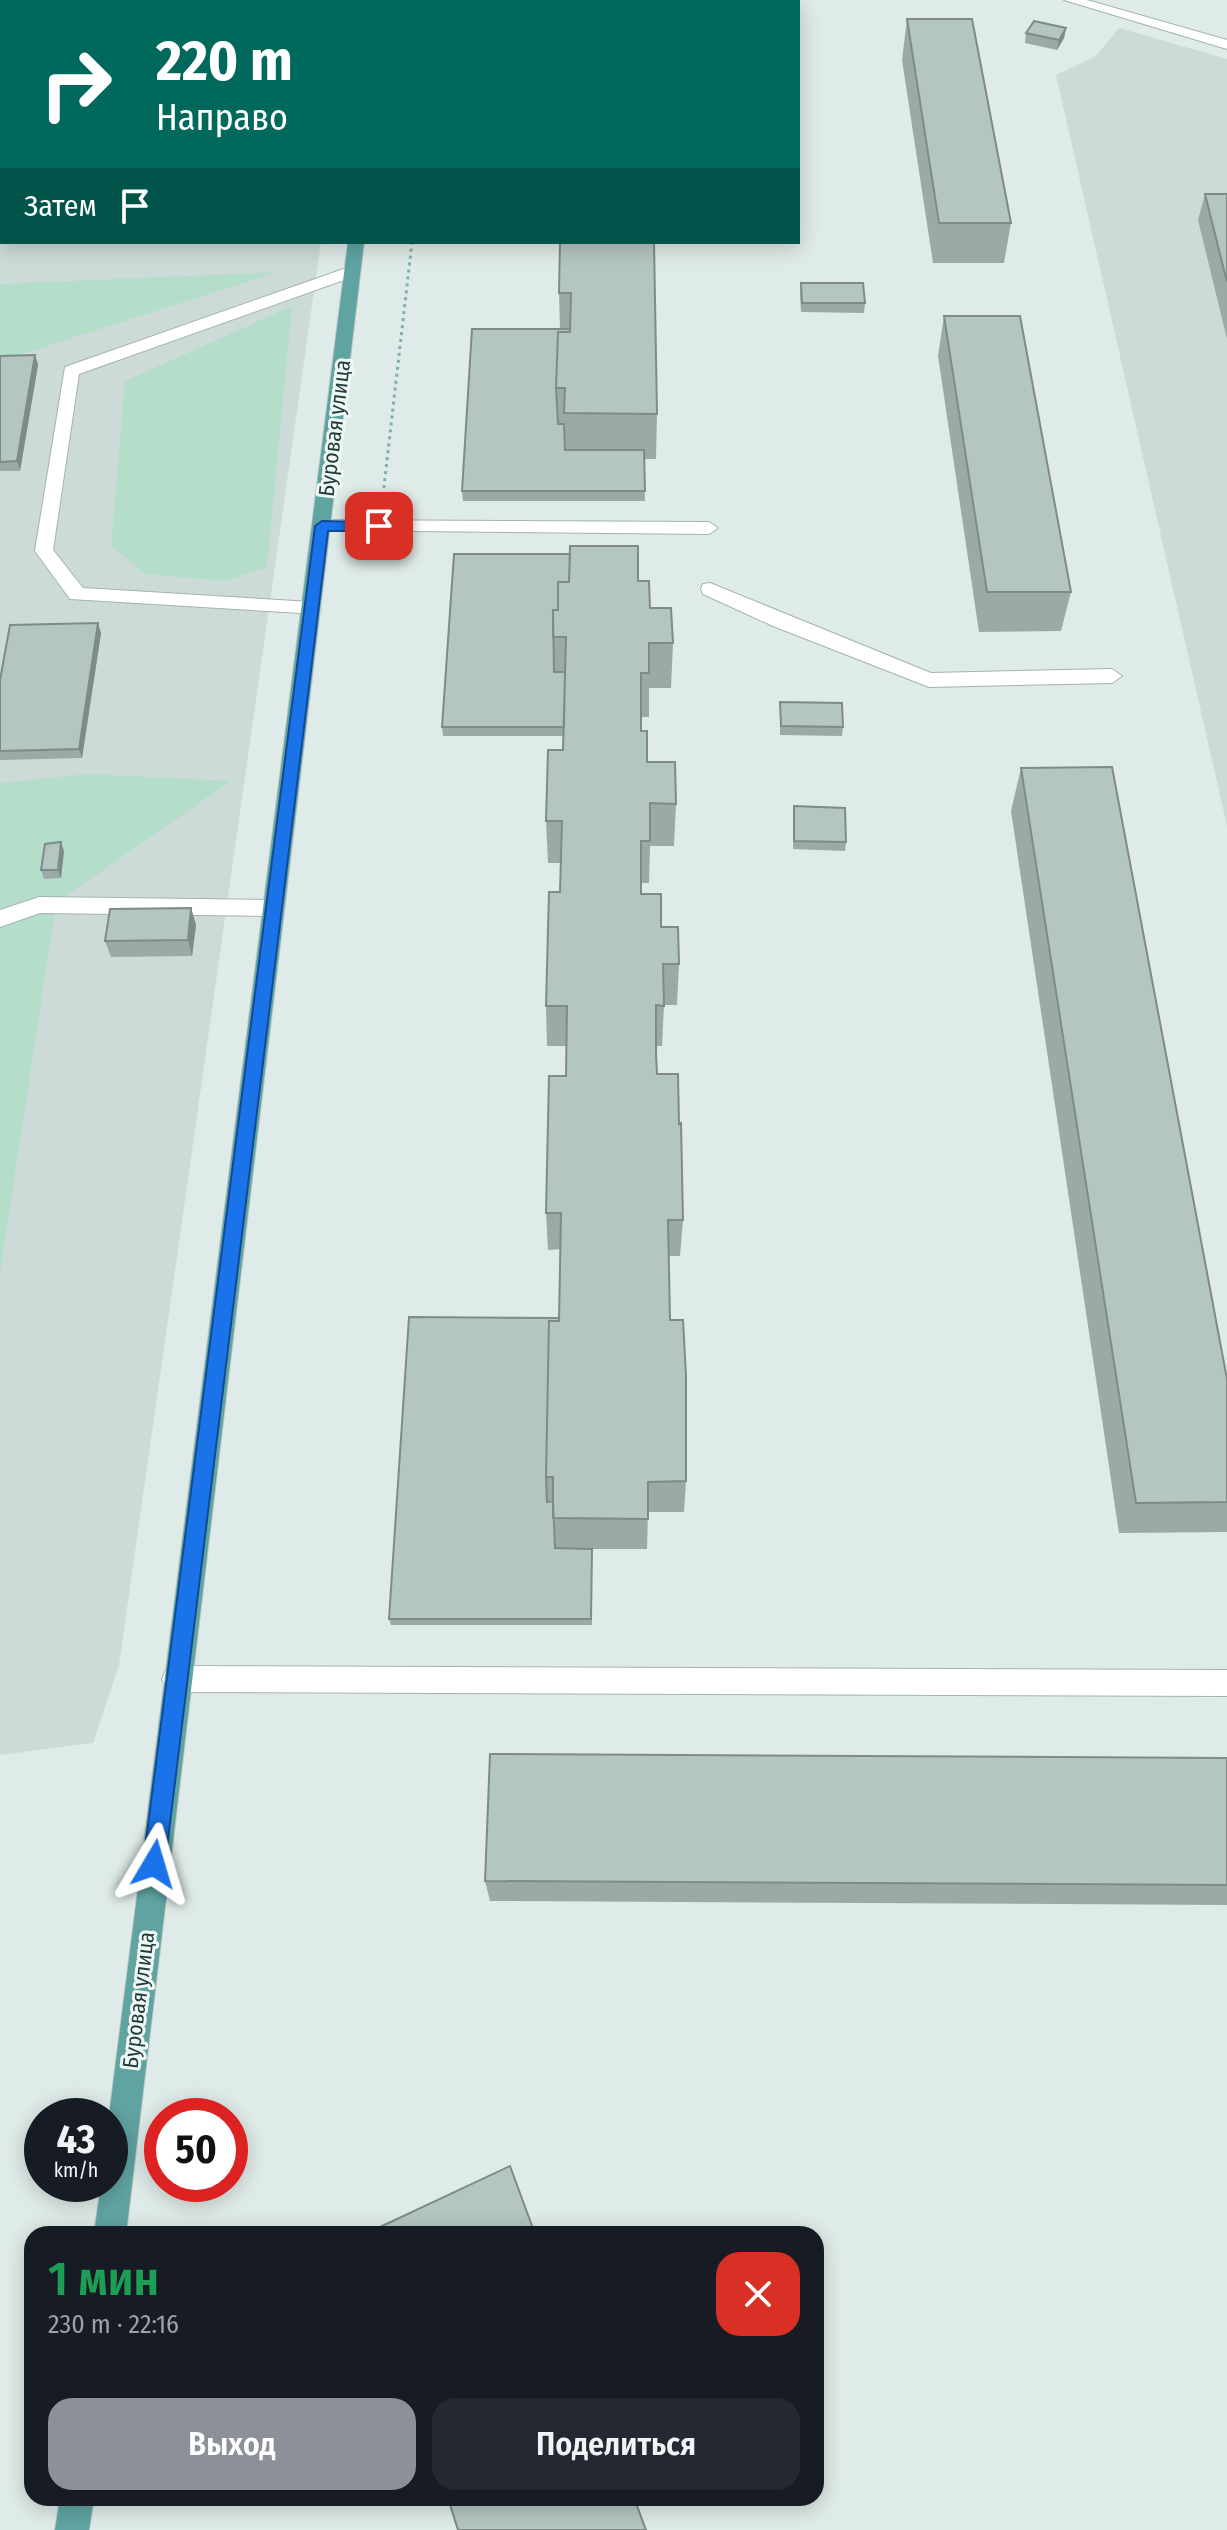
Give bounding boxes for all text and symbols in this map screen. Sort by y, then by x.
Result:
text: 220 m [156,28,293,95]
icon: right [24,32,128,136]
text: Направо [156,96,288,140]
icon: arrive [113,184,157,228]
text: Затем [24,188,97,224]
street label: Буровая улица [313,358,356,498]
pin [345,492,413,560]
icon: arrive [357,504,401,548]
position arrow [112,1822,196,1906]
street label: Буровая улица [117,1930,160,2070]
speed limit sign: 50 [144,2098,248,2202]
text: 43 [56,2116,96,2164]
text: km/h [54,2158,98,2182]
text: 1 мин [48,2250,159,2308]
button: close [716,2252,800,2336]
text: 230 m · 22:16 [48,2309,179,2340]
button: Выход [48,2398,416,2490]
button: Поделиться [432,2398,800,2490]

